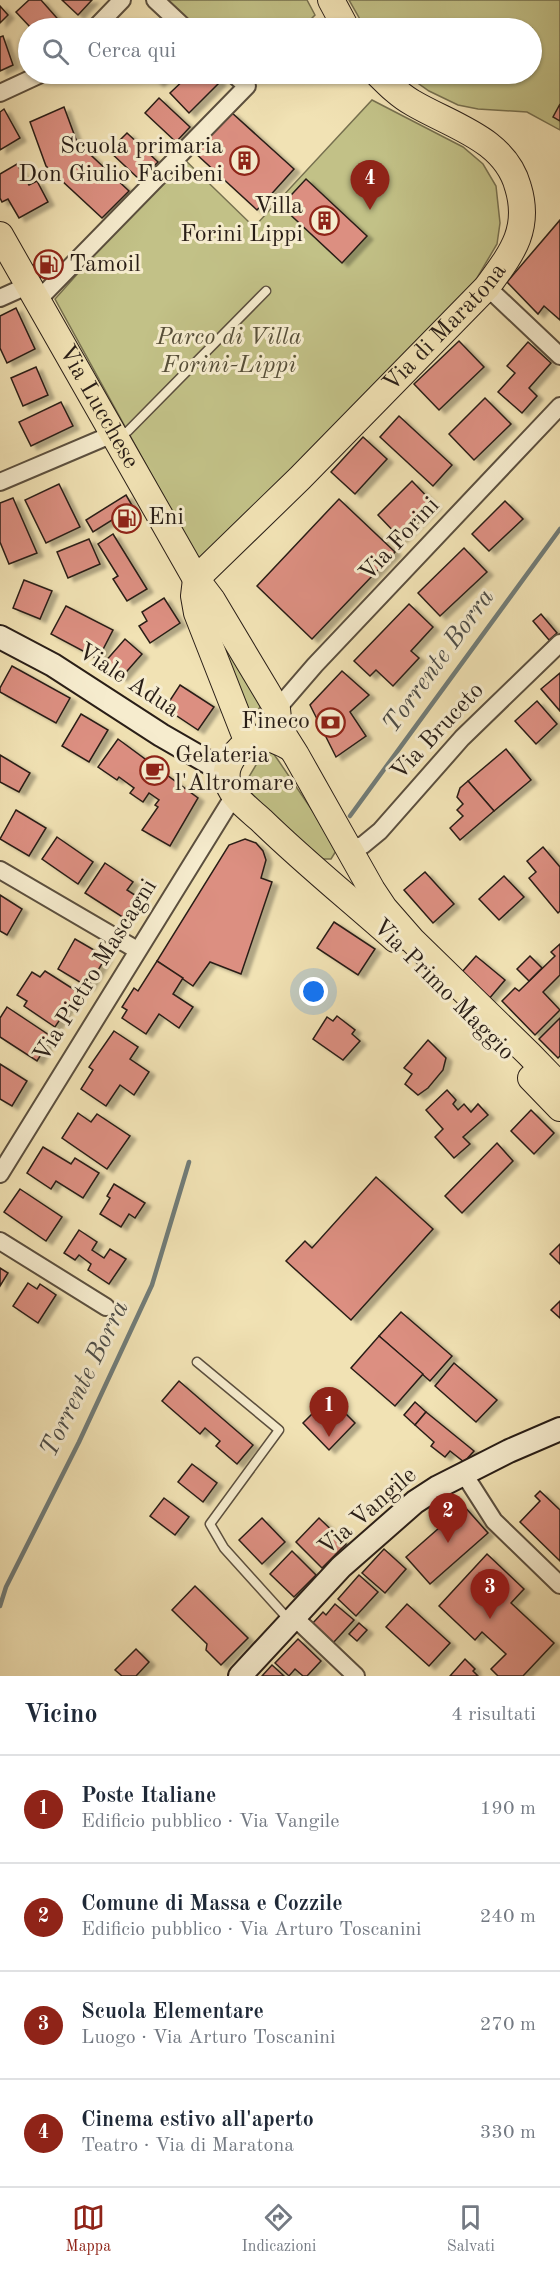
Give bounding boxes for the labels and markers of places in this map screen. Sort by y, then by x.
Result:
place label: Scuola primaria Don Giulio Facibeni [18,135,223,187]
building icon: Scuola primaria Don Giulio Facibeni [228,145,260,177]
pin: 4 [350,160,389,210]
place label: Villa Forini Lippi [180,195,303,247]
building icon: Villa Forini Lippi [308,205,340,237]
fuel station icon: Tamoil [32,249,64,281]
place label: Tamoil [69,253,141,277]
fuel station icon: Eni [111,502,143,534]
place label: Eni [148,506,184,530]
bank icon: Fineco [315,706,347,738]
place label: Fineco [241,710,310,734]
place label: Gelateria l'Altromare [175,744,294,796]
cafe icon: Gelateria l'Altromare [138,754,170,786]
pin: 1 [310,1388,348,1437]
pin: 2 [428,1494,468,1543]
pin: 3 [470,1570,510,1619]

